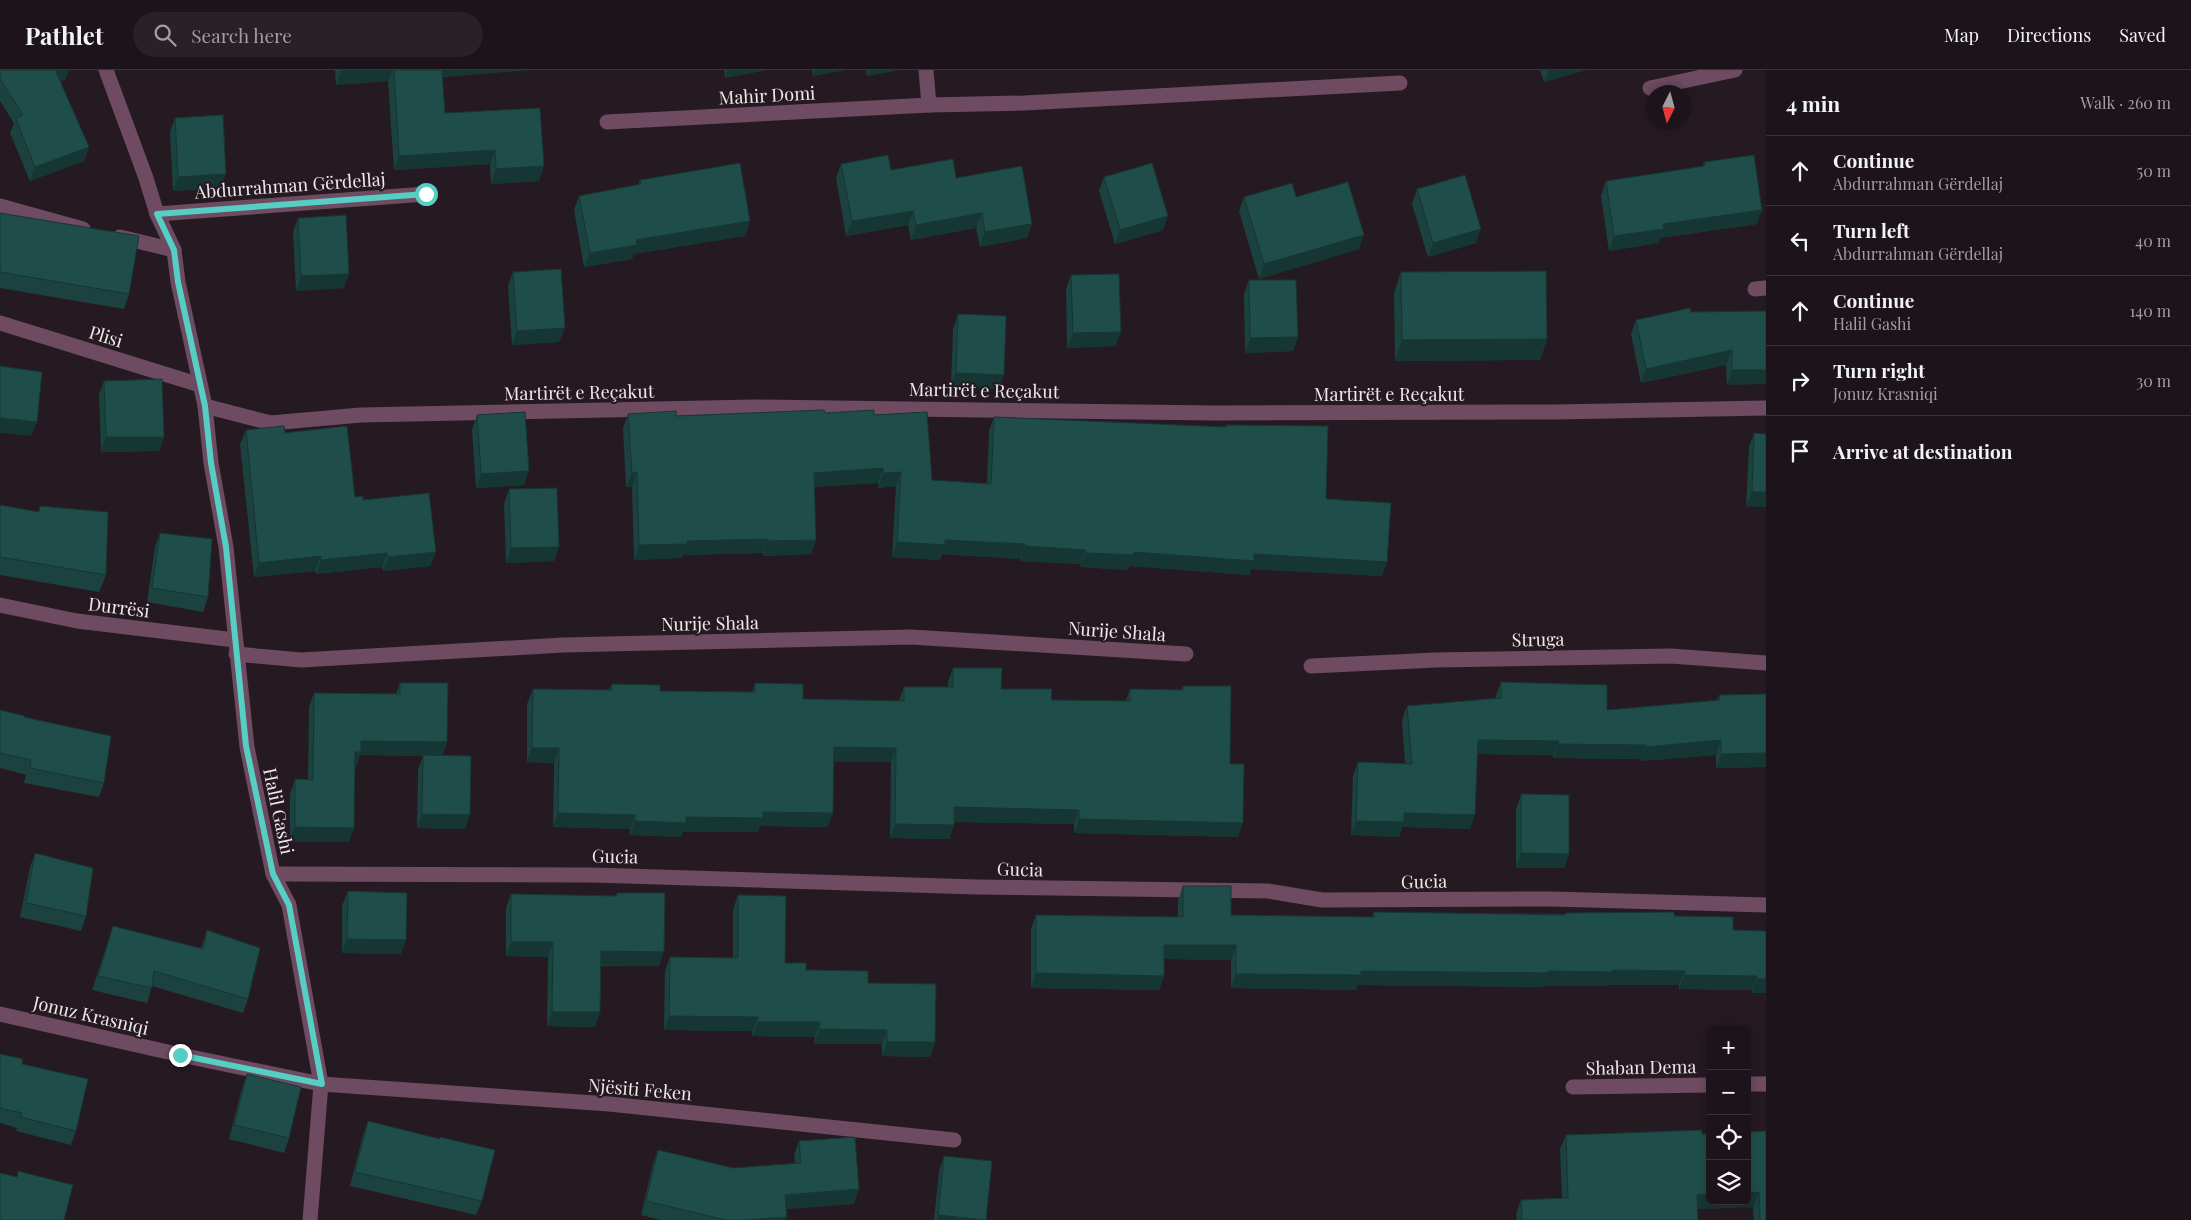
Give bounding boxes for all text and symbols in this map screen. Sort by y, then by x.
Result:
search box [133,12,483,57]
text: Pathlet [25,19,103,51]
icon: search [151,21,179,49]
text: Search here [191,22,292,48]
text: Map [1944,23,1979,47]
text: Directions [2007,23,2091,47]
text: Saved [2119,23,2166,47]
street label: Mahir Domi [718,80,816,110]
north arrow [1646,85,1691,130]
text: 4 min [1786,89,1840,117]
text: Walk · 260 m [2080,92,2171,113]
text: Continue [1833,147,1914,173]
icon: ahead [1786,157,1814,185]
text: 50 m [2137,160,2171,181]
street label: Abdurrahman Gërdellaj [193,166,386,204]
text: Abdurrahman Gërdellaj [1833,173,2003,194]
route start [415,183,438,206]
text: Turn left [1833,217,1910,243]
icon: left [1786,227,1814,255]
text: 40 m [2135,230,2171,251]
text: Abdurrahman Gërdellaj [1833,243,2003,264]
text: Continue [1833,287,1914,313]
icon: ahead [1786,297,1814,325]
text: 140 m [2129,300,2171,321]
text: Halil Gashi [1833,313,1911,334]
street label: Plisi [86,320,126,352]
text: Turn right [1833,357,1925,383]
icon: right [1786,367,1814,395]
text: 30 m [2136,370,2171,391]
street label: Martirët e Reçakut [909,377,1060,403]
street label: Martirët e Reçakut [504,379,655,405]
street label: Martirët e Reçakut [1314,382,1465,406]
text: Jonuz Krasniqi [1833,383,1938,404]
icon: arrive [1786,437,1814,465]
text: Arrive at destination [1833,438,2013,464]
street label: Durrësi [87,591,151,623]
street label: Nurije Shala [661,610,759,636]
street label: Nurije Shala [1067,616,1167,646]
street label: Struga [1511,627,1565,651]
street label: Halil Gashi [258,765,300,857]
street label: Gucia [592,844,638,868]
street label: Gucia [997,857,1043,881]
street label: Gucia [1401,869,1447,893]
street label: Jonuz Krasniqi [30,990,151,1040]
map controls [1706,1025,1751,1205]
button: + [1706,1025,1751,1070]
route end [169,1044,192,1067]
street label: Shaban Dema [1585,1054,1697,1080]
button: − [1706,1070,1751,1115]
street label: Njësiti Feken [587,1073,693,1106]
button: locate [1706,1115,1751,1160]
button: layers [1706,1160,1751,1205]

